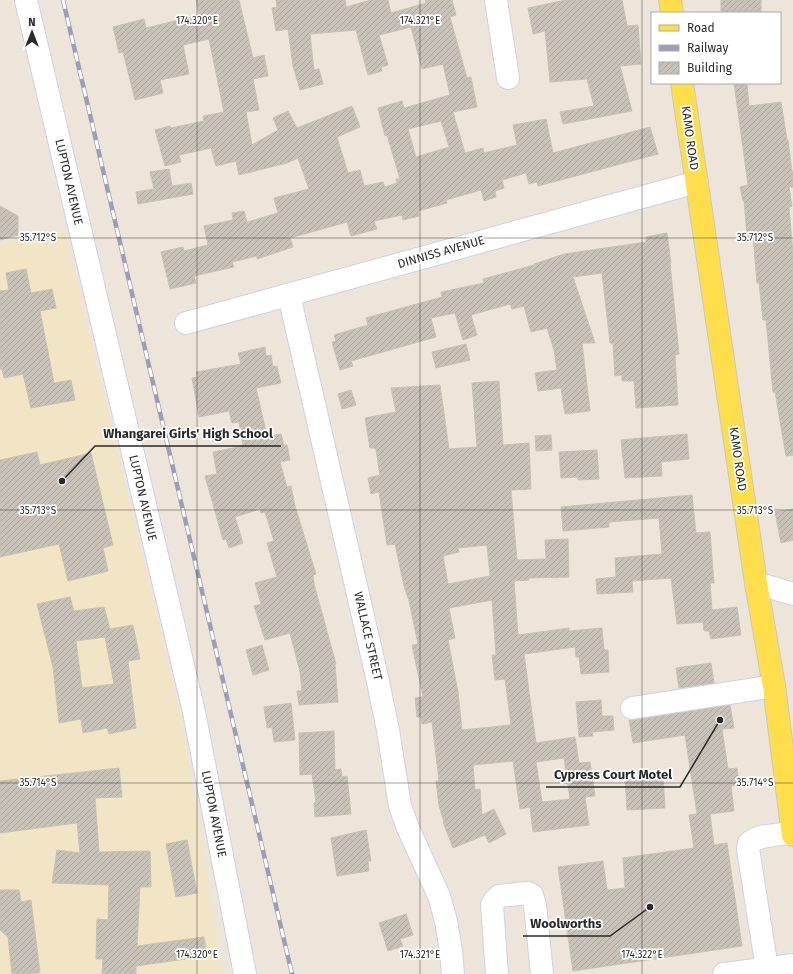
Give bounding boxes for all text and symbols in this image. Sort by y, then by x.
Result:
north arrow [12,12,52,52]
legend [651,12,781,84]
text: 174.320°E [176,15,218,27]
text: 174.321°E [400,15,440,27]
text: N [28,16,36,29]
text: Road [687,21,715,35]
text: Railway [687,41,728,55]
text: Building [687,61,733,75]
street label: KAMO ROAD [679,105,701,171]
street label: LUPTON AVENUE [52,137,86,227]
text: 35.712°S [20,232,57,244]
text: 35.712°S [737,232,774,244]
street label: DINNISS AVENUE [396,233,486,271]
callout: Whangarei Girls' High School [95,421,281,446]
text: Whangarei Girls' High School [103,426,273,441]
street label: KAMO ROAD [727,426,749,492]
street label: LUPTON AVENUE [126,453,160,543]
text: 35.713°S [20,505,57,517]
text: 35.713°S [737,505,774,517]
street label: WALLACE STREET [351,590,385,682]
callout: Cypress Court Motel [546,762,680,787]
text: Cypress Court Motel [554,767,672,782]
street label: LUPTON AVENUE [199,769,229,859]
text: 35.714°S [20,777,57,789]
text: 35.714°S [737,777,774,789]
callout: Woolworths [523,911,610,936]
text: Woolworths [530,916,602,931]
text: 174.320°E [176,949,218,961]
text: 174.321°E [400,949,440,961]
text: 174.322°E [621,949,663,961]

